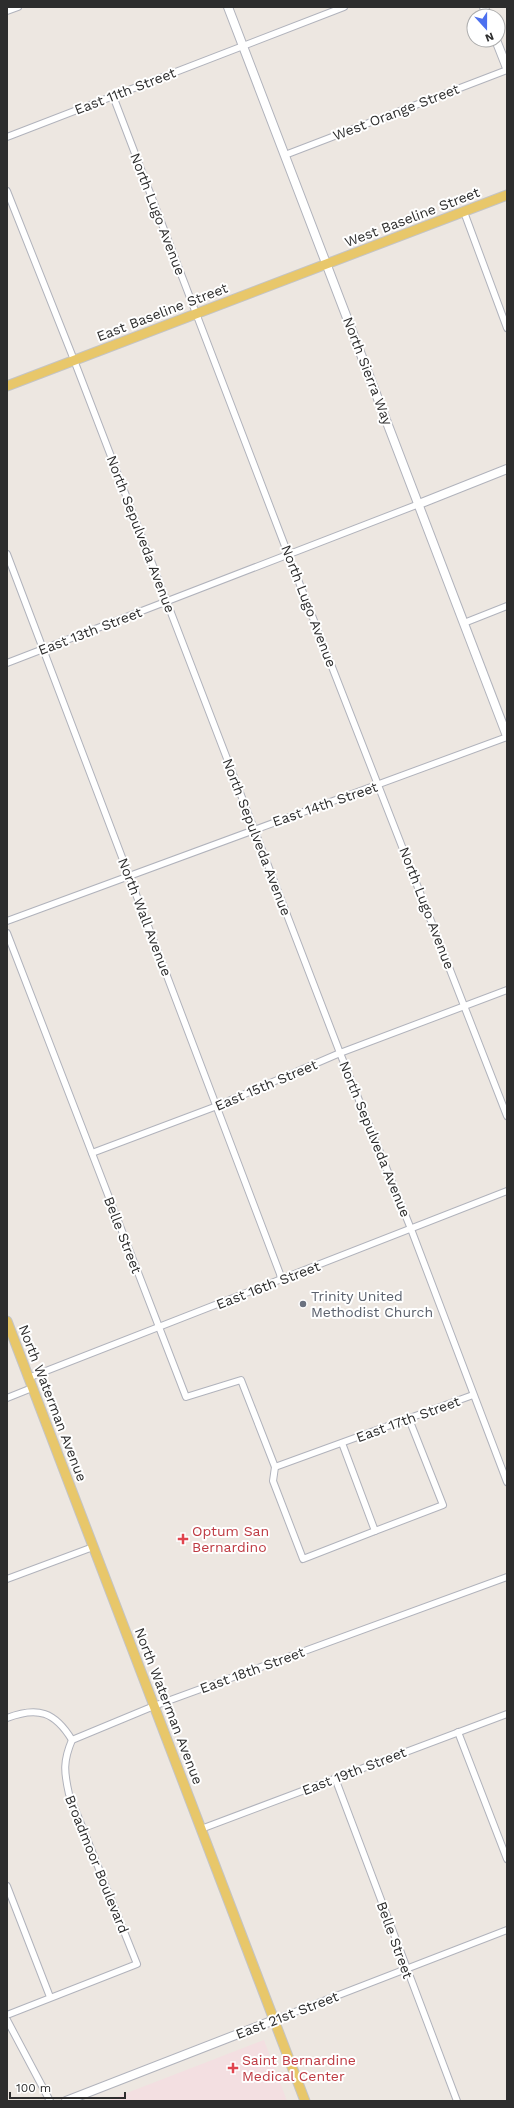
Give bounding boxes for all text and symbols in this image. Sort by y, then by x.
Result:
north arrow [466,8,506,48]
text: N [483,29,496,44]
street label: East 11th Street [72,64,178,118]
street label: West Orange Street [331,80,462,143]
street label: North Lugo Avenue [127,151,189,277]
street label: West Baseline Street [342,184,482,250]
street label: East Baseline Street [94,280,230,344]
street label: North Sierra Way [340,315,396,428]
street label: North Sepulveda Avenue [104,453,178,615]
street label: North Lugo Avenue [278,543,340,669]
street label: East 13th Street [36,604,144,658]
street label: North Sepulveda Avenue [220,756,294,918]
street label: East 14th Street [270,778,380,829]
street label: North Lugo Avenue [396,845,458,971]
street label: North Wall Avenue [115,856,175,978]
street label: East 15th Street [212,1056,320,1114]
street label: North Sepulveda Avenue [336,1059,414,1219]
street label: Belle Street [101,1194,145,1276]
street label: East 16th Street [214,1258,322,1312]
place label: Trinity United Methodist Church [311,1288,433,1320]
marker: Trinity United Methodist Church [298,1299,308,1309]
street label: North Waterman Avenue [16,1322,90,1484]
street label: East 17th Street [354,1393,462,1445]
place label: Optum San Bernardino [192,1523,269,1555]
marker: Optum San Bernardino [177,1533,189,1545]
street label: North Waterman Avenue [132,1625,206,1787]
street label: East 18th Street [198,1644,307,1696]
street label: East 19th Street [300,1744,408,1798]
street label: Broadmoor Boulevard [62,1793,132,1935]
street label: Belle Street [374,1899,416,1981]
street label: East 21st Street [233,1988,341,2042]
place label: Saint Bernardine Medical Center [242,2052,356,2084]
marker: Saint Bernardine Medical Center [227,2062,239,2074]
scale bar [10,2074,125,2100]
text: 100 m [16,2081,51,2095]

